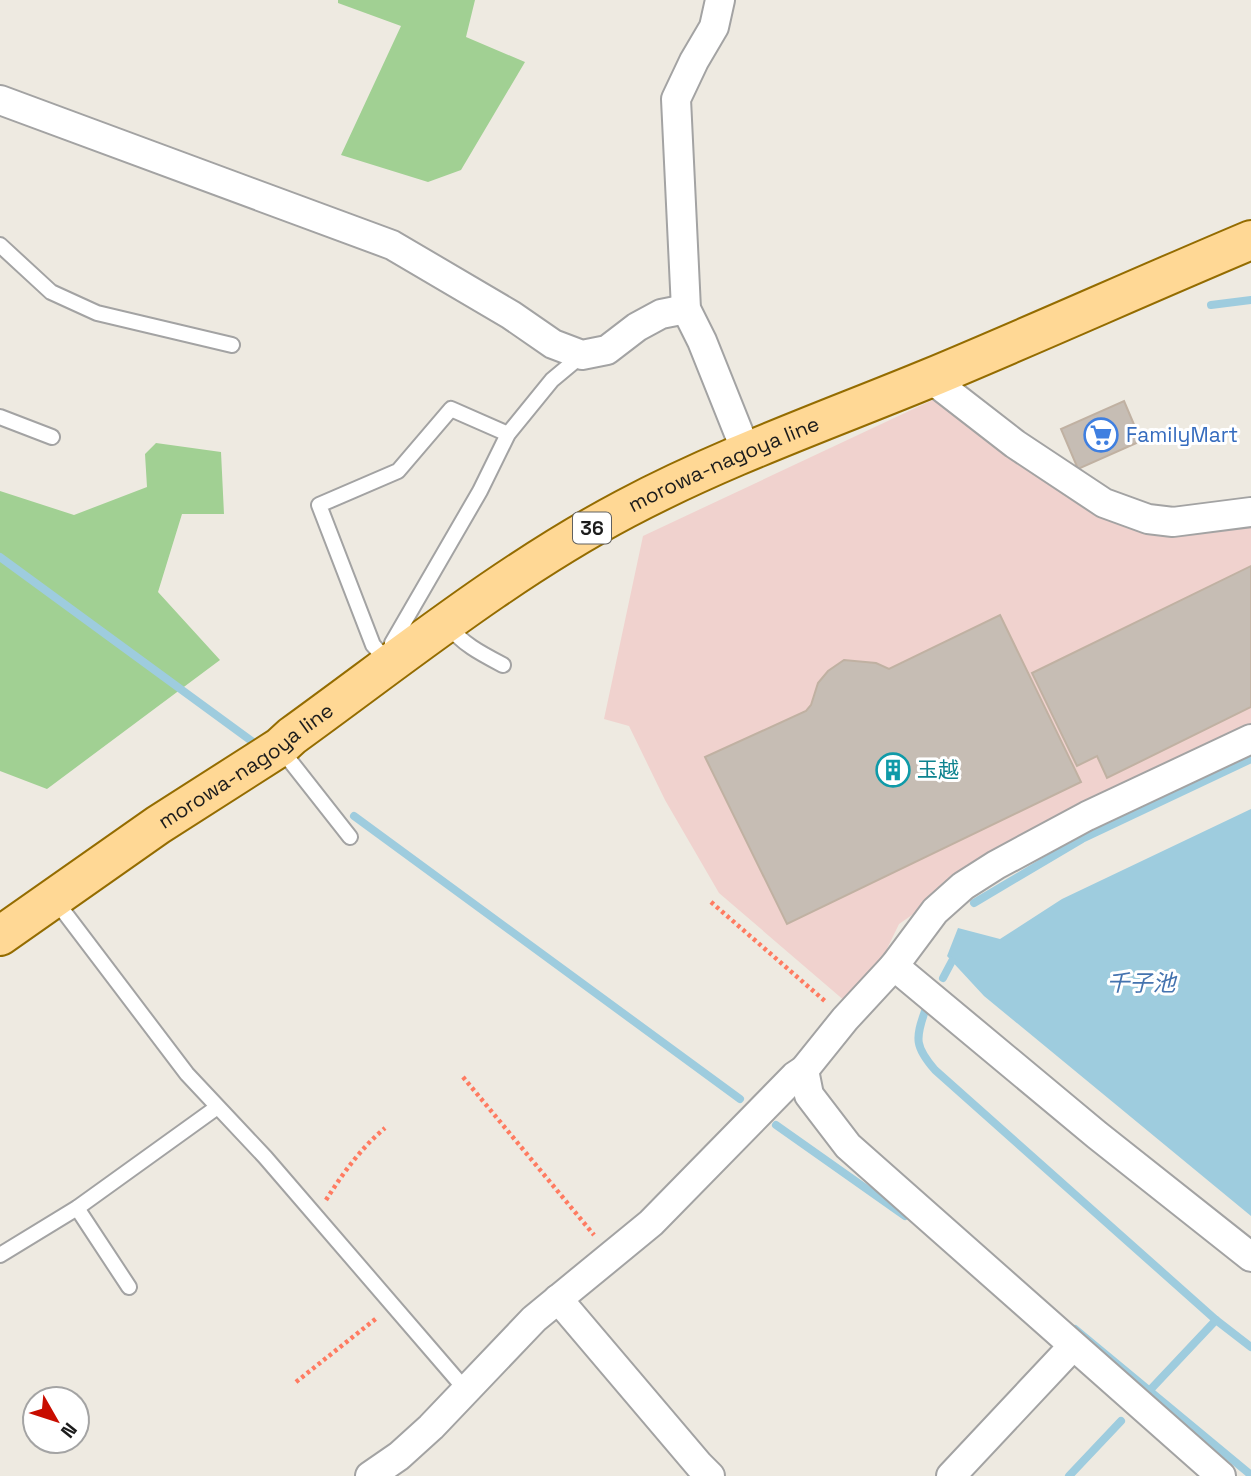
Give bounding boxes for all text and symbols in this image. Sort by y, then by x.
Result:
street label: morowa-nagoya line [623,410,823,518]
supermarket icon: FamilyMart [1082,416,1120,454]
place label: FamilyMart [1126,421,1238,448]
road number: 36 [573,512,611,544]
street label: morowa-nagoya line [153,696,338,835]
building icon: 玉越 [874,751,912,789]
place label: 玉越 [917,756,959,783]
water label: 千子池 [1107,968,1178,998]
north arrow [21,1385,91,1455]
text: N [55,1418,83,1443]

